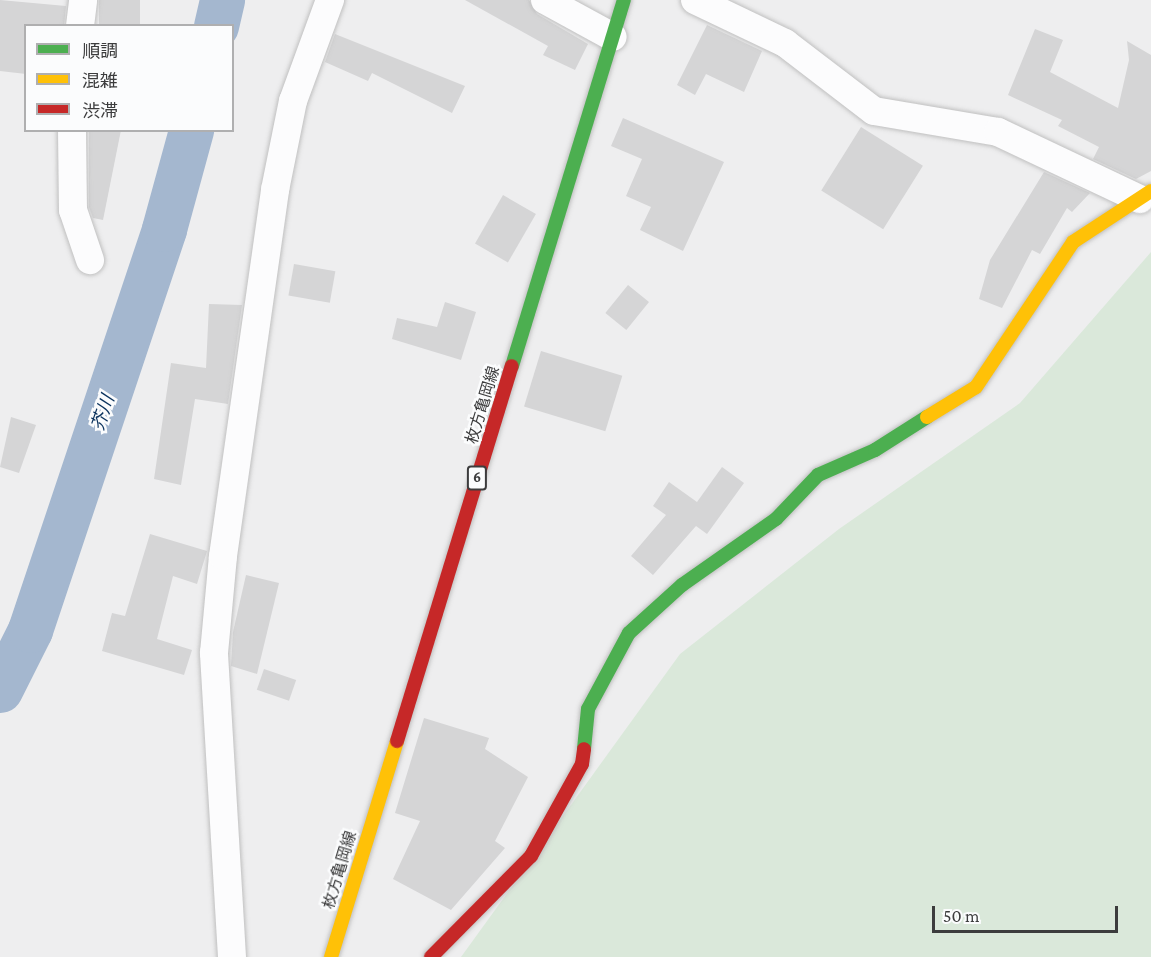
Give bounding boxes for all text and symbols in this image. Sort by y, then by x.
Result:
legend [24,24,234,132]
text: 順調 [82,41,118,61]
text: 混雑 [82,71,118,91]
text: 渋滞 [82,101,118,121]
street label: 枚方亀岡線 [462,364,504,446]
water label: 芥川 [87,392,119,434]
road number: 6 [466,466,488,490]
street label: 枚方亀岡線 [319,829,361,911]
scale bar [935,894,1121,932]
text: 50 m [943,906,980,926]

